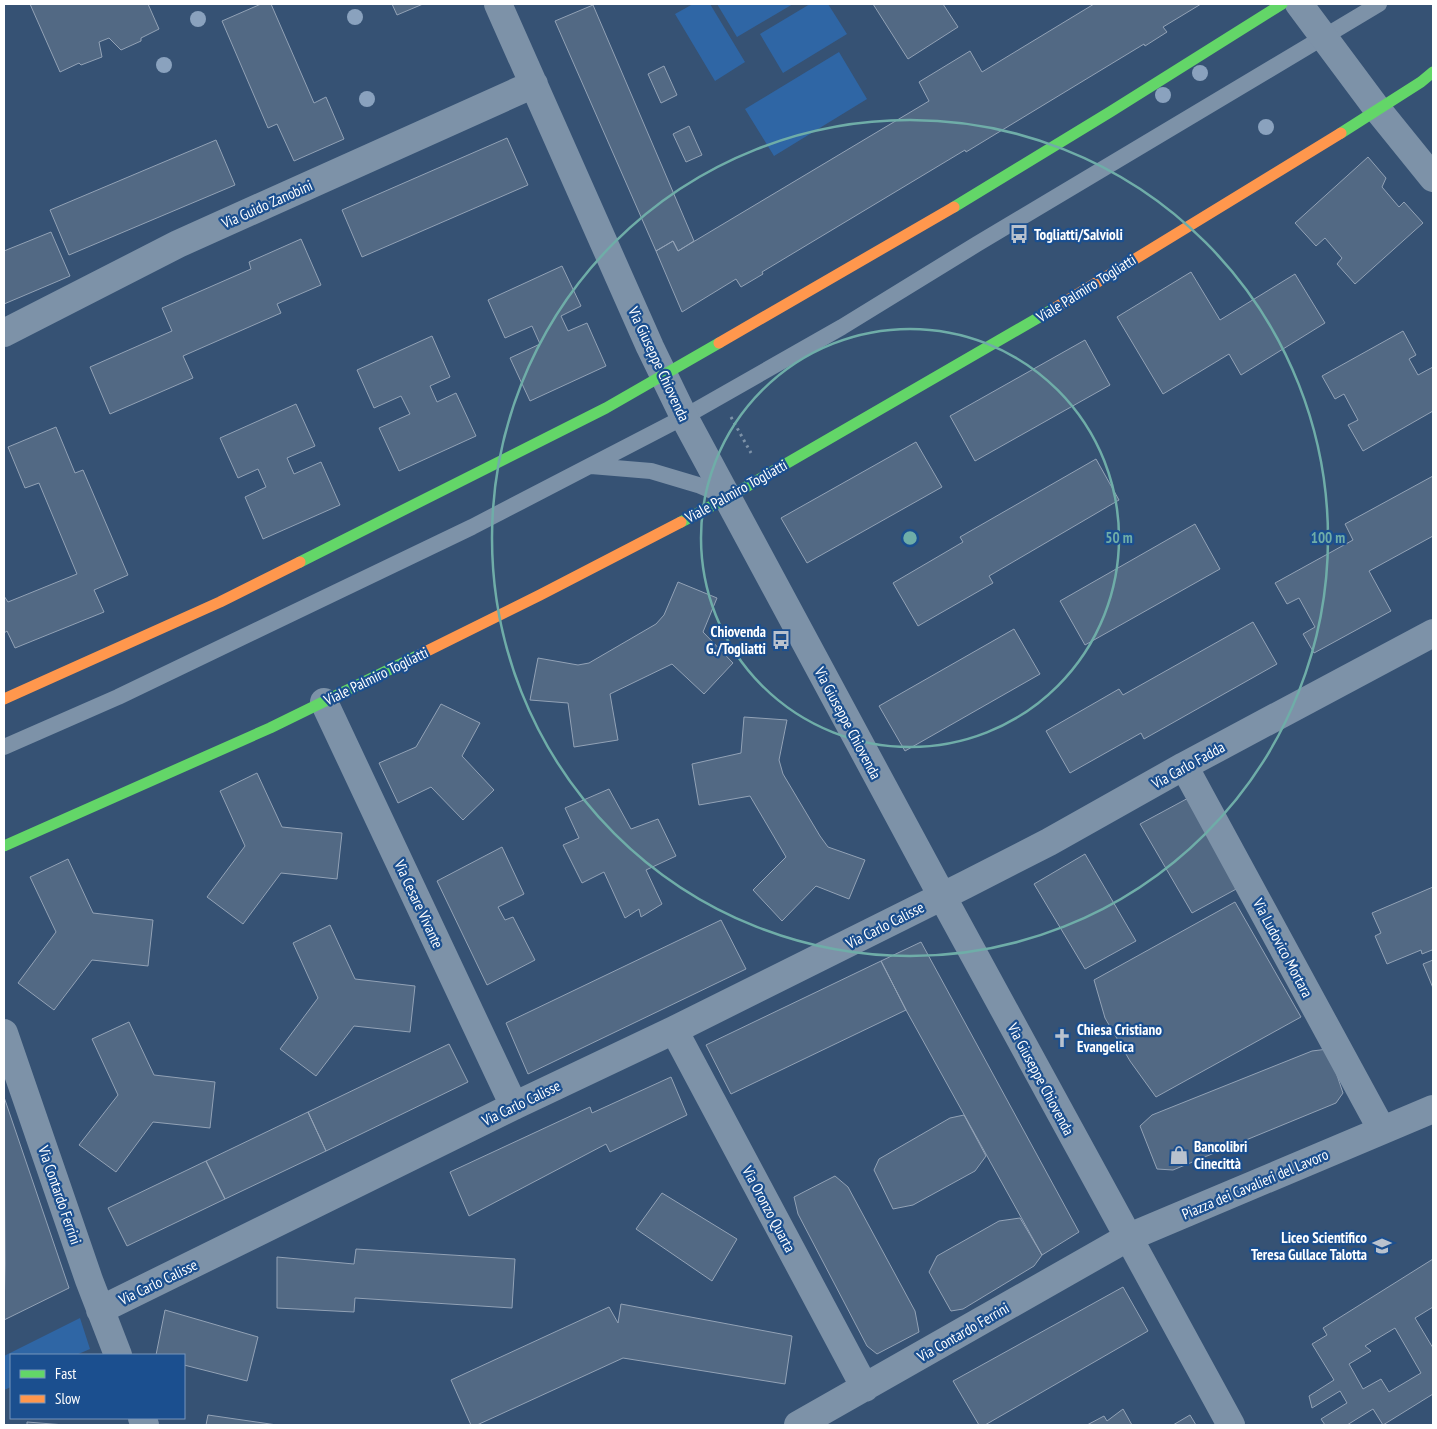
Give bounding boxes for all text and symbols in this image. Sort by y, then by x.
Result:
street label: Via Guido Zanobini [218,175,315,233]
bus stop icon: Togliatti/Salvioli [1008,223,1030,245]
place label: Togliatti/Salvioli [1034,225,1123,244]
street label: Viale Palmiro Togliatti [1032,250,1139,327]
street label: Via Giuseppe Chiovenda [624,303,694,424]
street label: Viale Palmiro Togliatti [681,455,790,527]
text: 50 m [1105,528,1133,547]
text: 100 m [1311,528,1345,547]
centre of rings [901,529,919,547]
place label: Chiovenda G./Togliatti [706,622,766,658]
bus stop icon: Chiovenda G./Togliatti [770,629,792,651]
street label: Viale Palmiro Togliatti [320,643,431,710]
street label: Via Giuseppe Chiovenda [810,663,886,782]
street label: Via Carlo Fadda [1147,737,1228,793]
street label: Via Cesare Vivante [390,856,448,951]
street label: Via Ludovico Mortara [1248,894,1317,1001]
street label: Via Carlo Calisse [842,897,927,953]
street label: Via Giuseppe Chiovenda [1003,1019,1079,1138]
place label: Chiesa Cristiano Evangelica [1077,1020,1162,1056]
church icon: Chiesa Cristiano Evangelica [1051,1027,1073,1049]
street label: Via Carlo Calisse [478,1076,563,1131]
place label: Bancolibri Cinecittà [1194,1137,1247,1173]
street label: Via Contardo Ferrini [34,1142,86,1247]
shop icon: Bancolibri Cinecittà [1168,1144,1190,1166]
street label: Piazza dei Cavalieri del Lavoro [1179,1145,1331,1223]
street label: Via Oronzo Quarta [738,1162,800,1255]
place label: Liceo Scientifico Teresa Gullace Talotta [1251,1228,1367,1264]
school or university icon: Liceo Scientifico Teresa Gullace Talotta [1371,1235,1393,1257]
street label: Via Carlo Calisse [115,1255,200,1310]
street label: Via Contardo Ferrini [913,1298,1012,1366]
legend [10,1354,185,1419]
text: Fast [55,1364,76,1383]
text: Slow [55,1389,80,1408]

